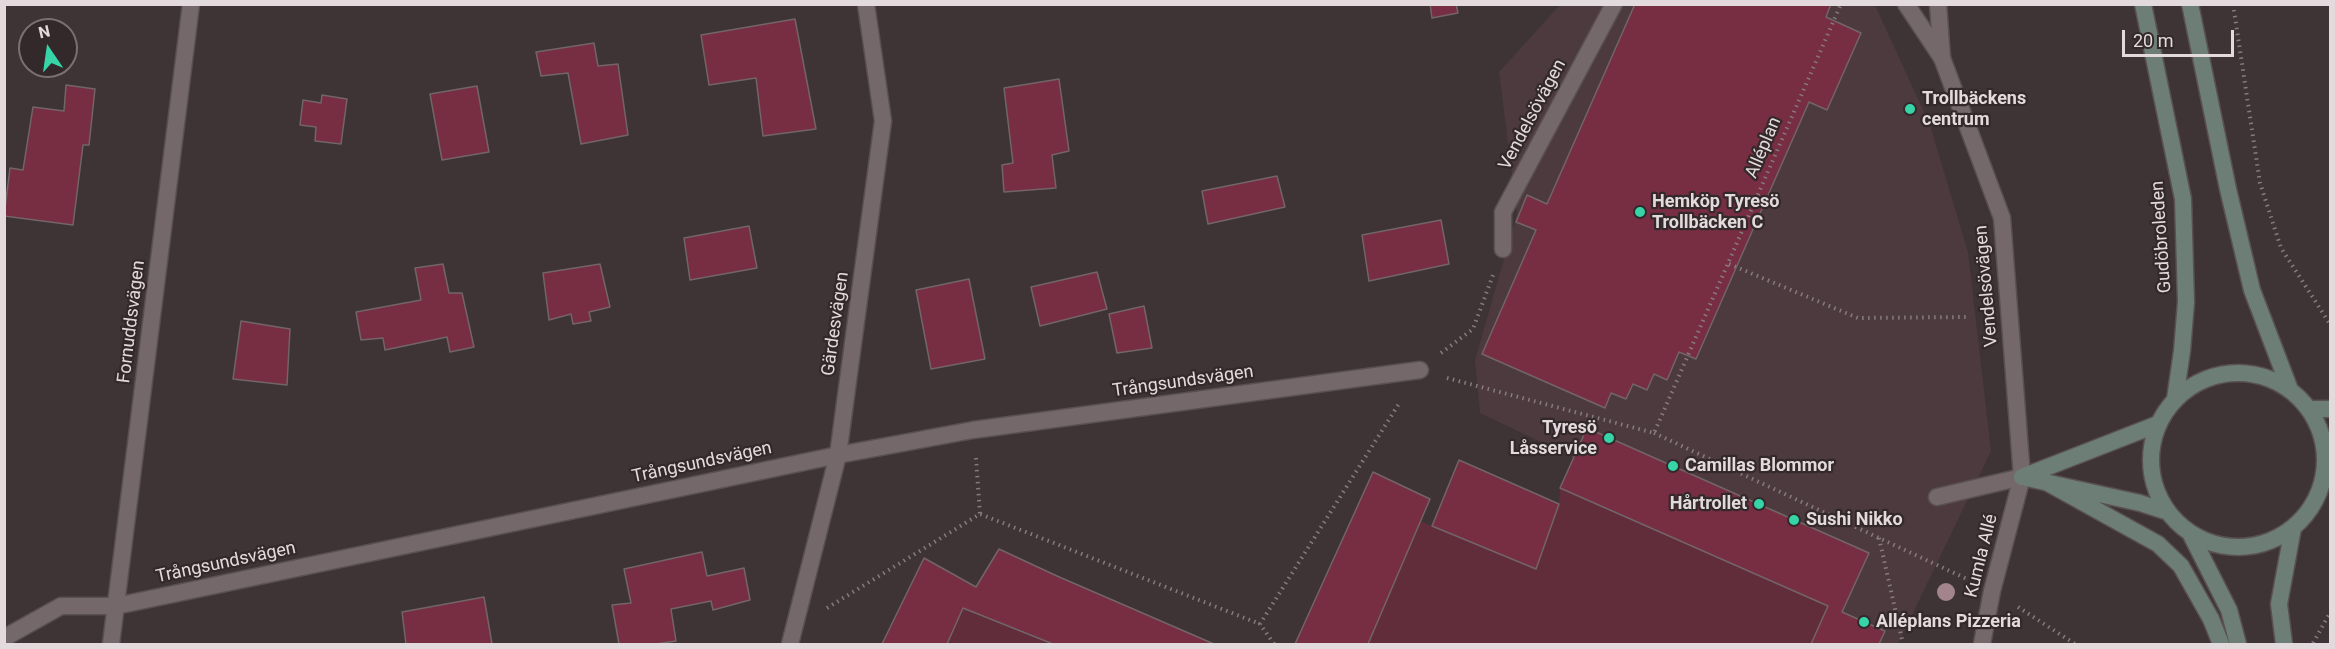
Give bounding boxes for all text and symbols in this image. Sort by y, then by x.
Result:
north arrow [18,18,78,78]
scale bar [2125,18,2238,56]
text: N [37,21,52,42]
text: 20 m [2133,30,2173,51]
street label: Vendelsövägen [1495,56,1571,174]
place label: Trollbäckens centrum [1922,88,2026,130]
marker: Trollbäckens centrum [1903,102,1917,116]
street label: Alléplan [1742,114,1786,182]
street label: Gudöbroleden [2147,180,2177,294]
place label: Hemköp Tyresö Trollbäcken C [1652,191,1779,234]
marker: Hemköp Tyresö Trollbäcken C [1633,205,1647,219]
street label: Vendelsövägen [1971,224,2003,348]
street label: Fornuddsvägen [114,259,150,385]
street label: Gärdesvägen [818,271,854,377]
street label: Trångsundsvägen [1111,361,1255,403]
place label: Tyresö Låsservice [1510,417,1597,460]
marker: Tyresö Låsservice [1602,431,1616,445]
street label: Trångsundsvägen [630,438,774,488]
place label: Camillas Blommor [1685,455,1834,477]
marker: Camillas Blommor [1666,459,1680,473]
place label: Hårtrollet [1670,493,1747,515]
marker: Hårtrollet [1752,497,1766,511]
place label: Sushi Nikko [1806,509,1903,531]
street label: Kumla Allé [1961,512,2003,600]
marker: Sushi Nikko [1787,513,1801,527]
street label: Trångsundsvägen [154,538,298,588]
place label: Alléplans Pizzeria [1876,611,2021,633]
marker: Alléplans Pizzeria [1857,615,1871,629]

